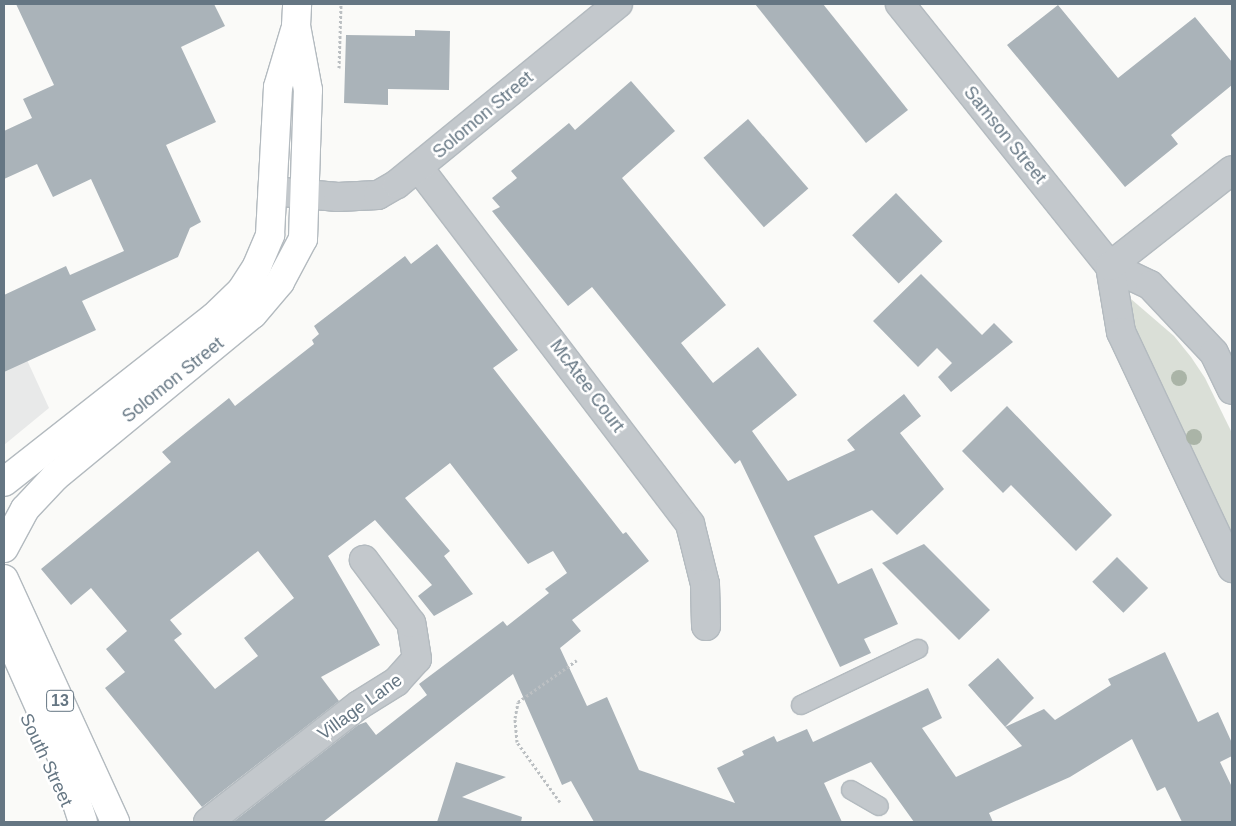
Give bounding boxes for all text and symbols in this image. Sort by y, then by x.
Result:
street label: Solomon Street [429,67,537,163]
street label: Samson Street [959,82,1051,188]
street label: Solomon Street [118,333,228,427]
street label: McAtee Court [545,336,629,436]
street label: Village Lane [314,669,406,745]
road number: 13 [45,688,75,714]
street label: South Street [15,710,77,810]

